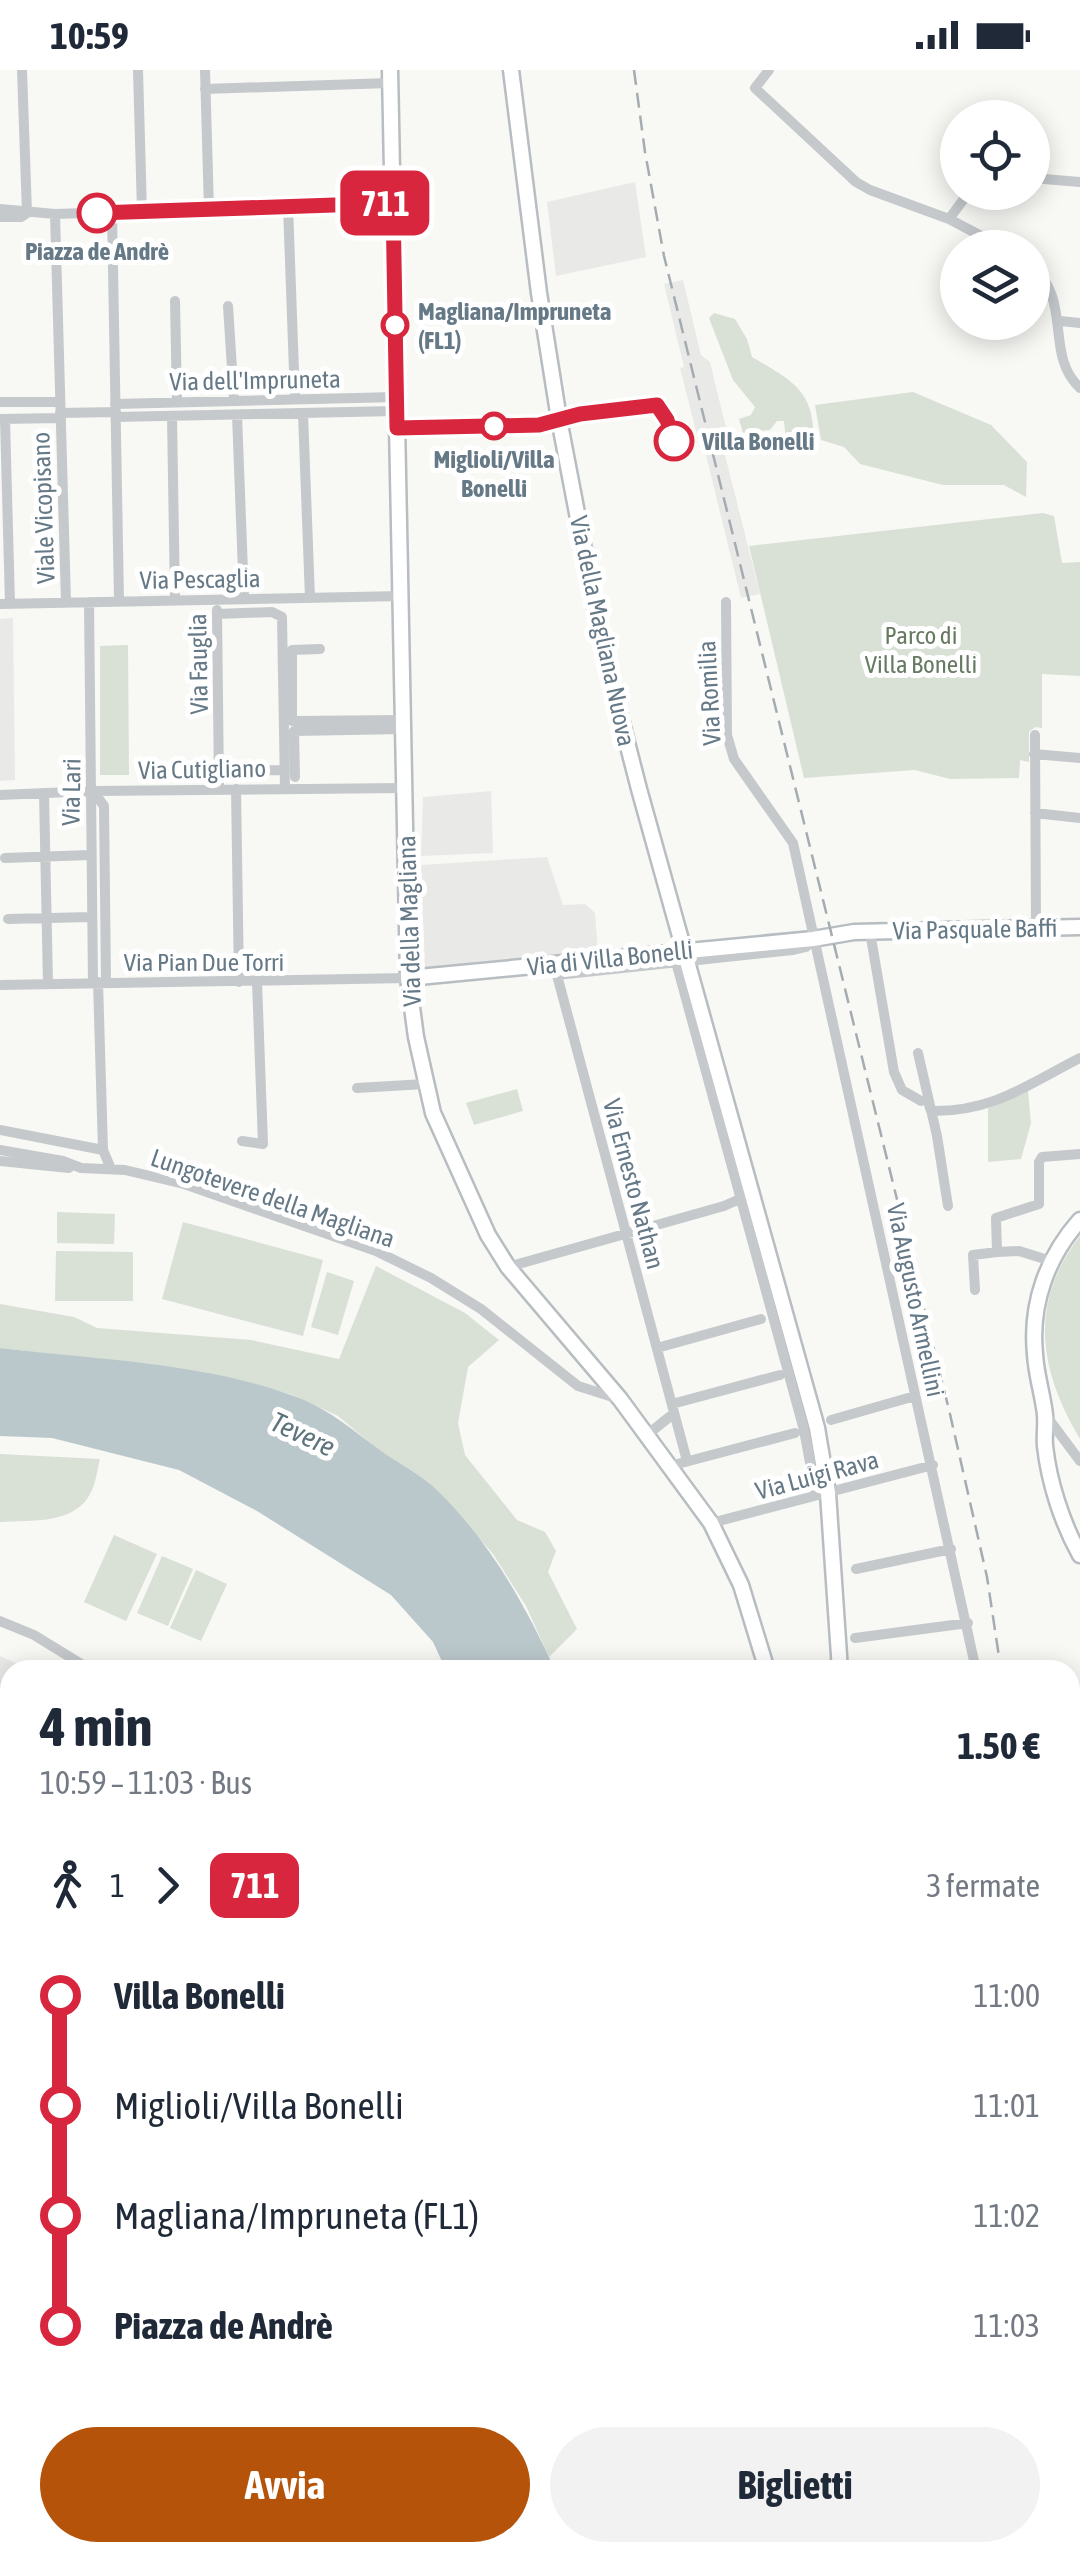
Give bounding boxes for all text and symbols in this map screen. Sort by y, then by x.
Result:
text: 10:59 [50,14,129,57]
map controls [940,100,1050,340]
button: locate [940,100,1050,210]
line badge: 711 [328,170,442,236]
text: 711 [360,183,410,223]
marker: Piazza de Andrè [78,194,116,232]
button: layers [940,230,1050,340]
place label: Piazza de Andrè [25,237,169,265]
place label: Magliana/Impruneta (FL1) [418,297,611,354]
marker: Magliana/Impruneta (FL1) [382,312,408,338]
street label: Via dell'Impruneta [169,365,341,395]
marker: Miglioli/Villa Bonelli [481,413,507,439]
marker: Villa Bonelli [655,422,693,460]
place label: Villa Bonelli [701,427,814,455]
street label: Viale Vicopisano [26,432,60,584]
place label: Miglioli/Villa Bonelli [433,445,555,502]
street label: Via della Magliana Nuova [565,513,641,749]
street label: Via Pescaglia [139,564,261,594]
street label: Via Fauglia [183,613,213,715]
park label: Parco di Villa Bonelli [865,621,977,678]
street label: Via Romilia [692,640,726,746]
street label: Via Cutigliano [138,754,266,784]
street label: Via Lari [56,758,86,826]
street label: Via della Magliana [392,835,426,1007]
street label: Via Pasquale Baffi [892,914,1058,944]
street label: Via di Villa Bonelli [526,935,694,981]
street label: Via Pian Due Torri [124,948,284,976]
street label: Via Ernesto Nathan [598,1096,670,1272]
street label: Lungotevere della Magliana [147,1143,399,1253]
street label: Via Augusto Armellini [882,1201,950,1399]
water label: Tevere [266,1405,340,1463]
street label: Via Luigi Rava [752,1445,882,1505]
text: 4 min [40,1695,152,1758]
text: 1.50 € [957,1724,1040,1767]
text: 10:59 – 11:03 · Bus [40,1764,252,1801]
icon: walk [40,1858,95,1913]
icon: forward [140,1858,195,1913]
text: 711 [230,1865,279,1905]
text: 1 [110,1867,125,1904]
text: 3 fermate [926,1867,1040,1904]
text: Villa Bonelli [114,1974,285,2017]
text: 11:00 [974,1977,1040,2014]
text: Miglioli/Villa Bonelli [114,2084,404,2127]
text: 11:01 [974,2087,1040,2124]
text: Magliana/Impruneta (FL1) [114,2194,479,2237]
text: 11:02 [974,2197,1040,2234]
text: Piazza de Andrè [114,2304,333,2347]
text: 11:03 [974,2307,1040,2344]
button: Avvia [40,2427,530,2542]
button: Biglietti [550,2427,1040,2542]

